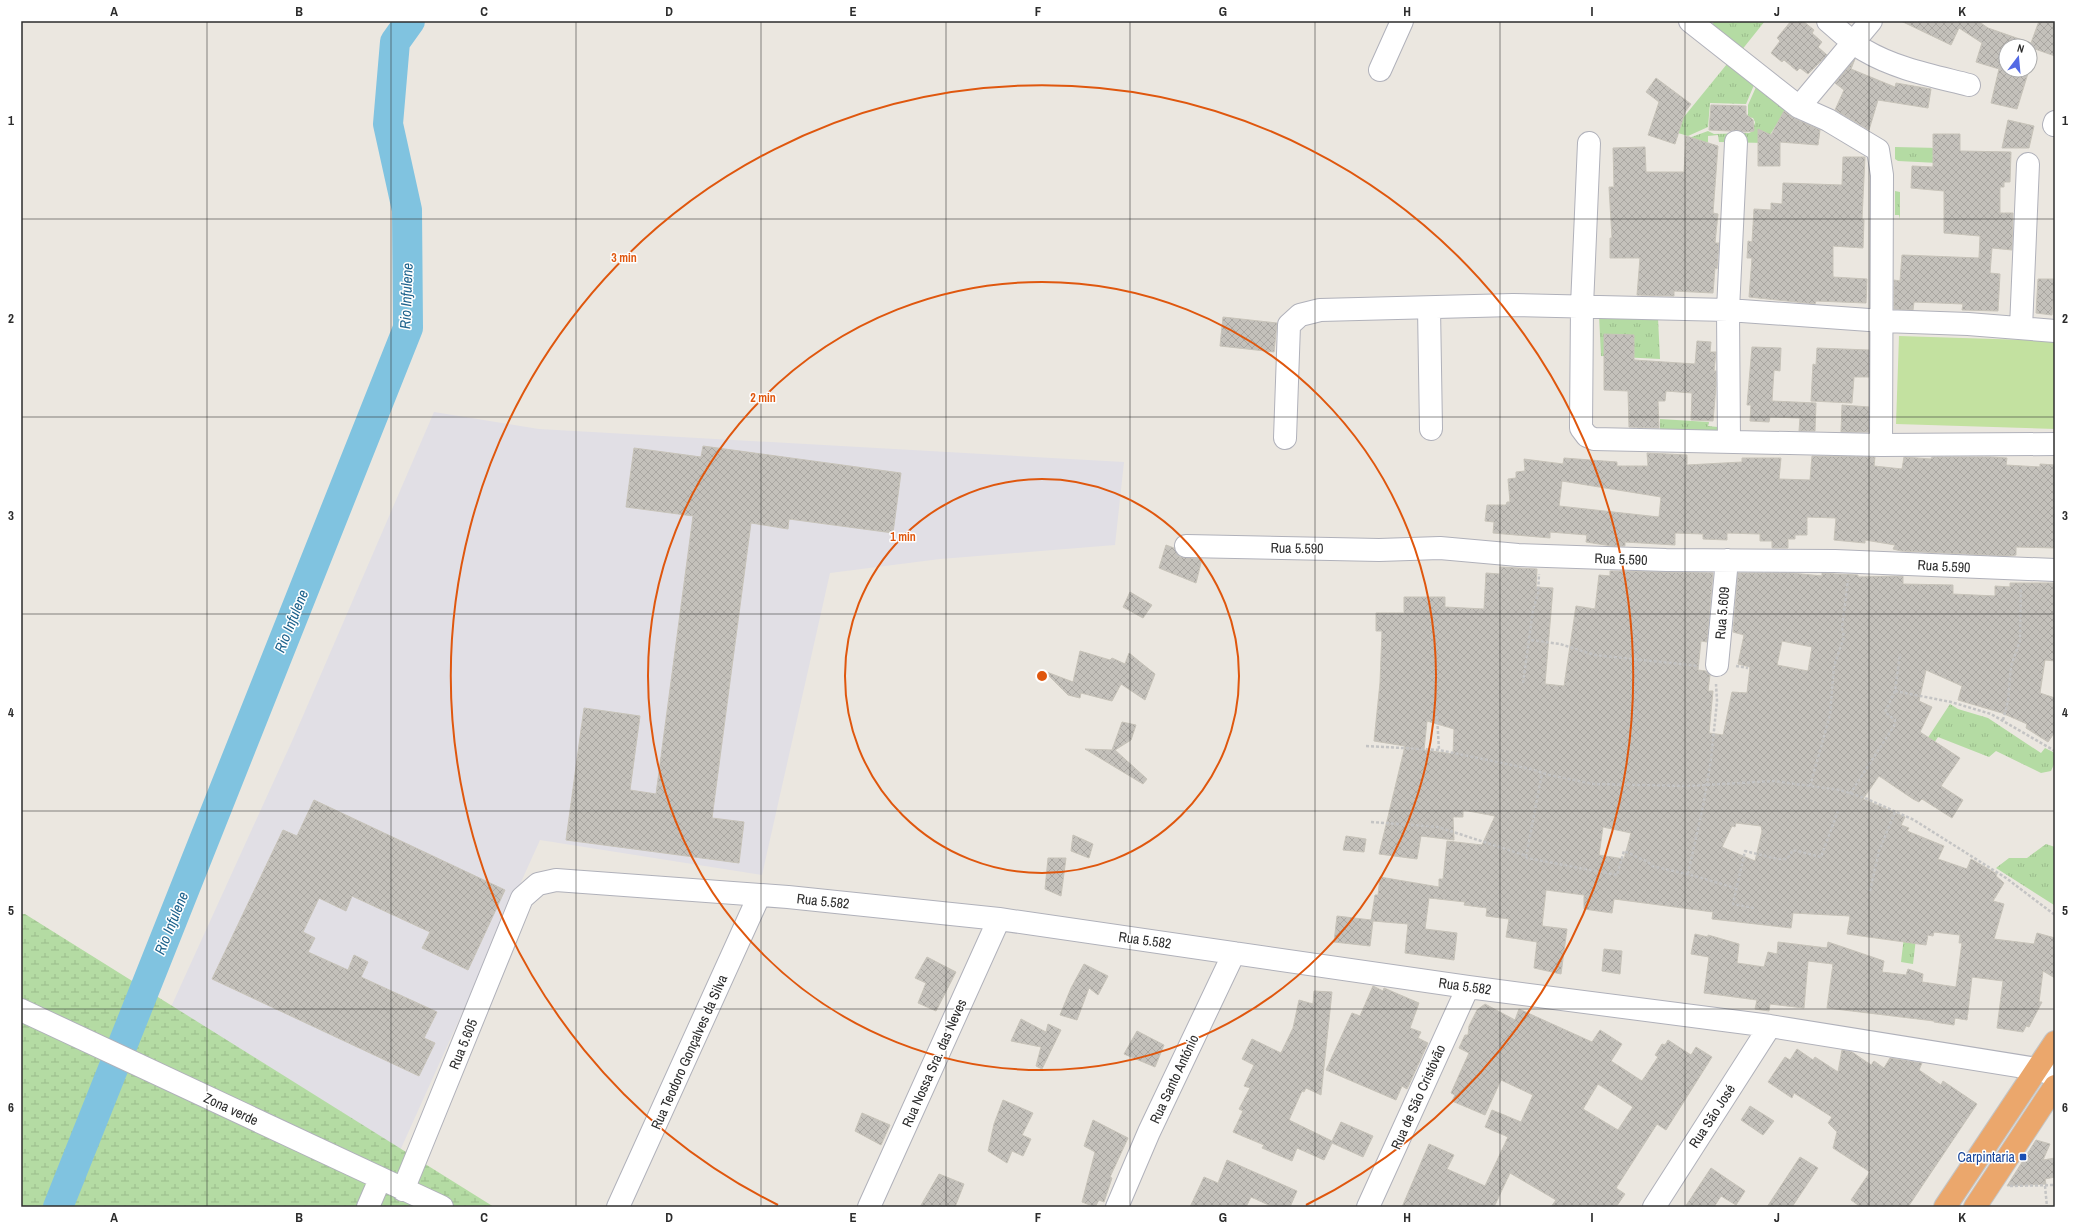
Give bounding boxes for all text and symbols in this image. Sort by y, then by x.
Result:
text: A [110,3,118,20]
text: B [295,3,303,20]
text: C [480,3,488,20]
text: D [665,3,673,20]
text: E [849,3,857,20]
text: F [1035,3,1042,20]
text: G [1219,3,1227,20]
text: H [1403,3,1411,20]
text: I [1591,3,1594,20]
text: J [1774,3,1780,20]
text: K [1958,3,1966,20]
north arrow [1998,38,2038,78]
text: N [2016,41,2026,56]
text: 1 [8,112,14,129]
text: 1 [2062,112,2068,129]
text: 3 min [611,250,637,266]
water label: Rio Infulene [394,262,418,330]
text: 2 [8,310,14,327]
text: 2 [2062,310,2068,327]
text: 2 min [750,390,776,406]
text: 3 [8,507,14,524]
text: 3 [2062,507,2068,524]
text: 1 min [890,529,916,545]
street label: Rua 5.590 [1270,539,1324,557]
street label: Rua 5.590 [1594,549,1648,569]
street label: Rua 5.590 [1917,556,1971,576]
water label: Rio Infulene [269,586,313,656]
street label: Rua 5.609 [1711,586,1733,640]
centre of rings [1035,669,1049,683]
text: 4 [8,704,14,721]
text: 4 [2062,704,2068,721]
water label: Rio Infulene [149,888,193,958]
street label: Rua 5.582 [796,889,850,913]
text: 5 [8,902,14,919]
text: 5 [2062,902,2068,919]
street label: Rua 5.582 [1118,927,1172,953]
street label: Rua Teodoro Gonçalves da Silva [647,971,732,1132]
street label: Rua 5.582 [1438,973,1492,999]
street label: Rua Nossa Sra. das Neves [898,996,970,1130]
street label: Rua 5.605 [445,1016,481,1072]
street label: Rua Santo António [1145,1032,1203,1126]
street label: Rua de São Cristóvão [1387,1042,1449,1152]
street label: Rua São José [1685,1081,1739,1151]
street label: Zona verde [201,1089,261,1129]
text: 6 [8,1099,14,1116]
text: 6 [2062,1099,2068,1116]
place label: Carpintaria [1958,1148,2016,1166]
marker: Carpintaria [2018,1152,2028,1162]
text: A [110,1209,118,1226]
text: B [295,1209,303,1226]
text: C [480,1209,488,1226]
text: D [665,1209,673,1226]
text: E [849,1209,857,1226]
text: F [1035,1209,1042,1226]
text: G [1219,1209,1227,1226]
text: H [1403,1209,1411,1226]
text: I [1591,1209,1594,1226]
text: J [1774,1209,1780,1226]
text: K [1958,1209,1966,1226]

